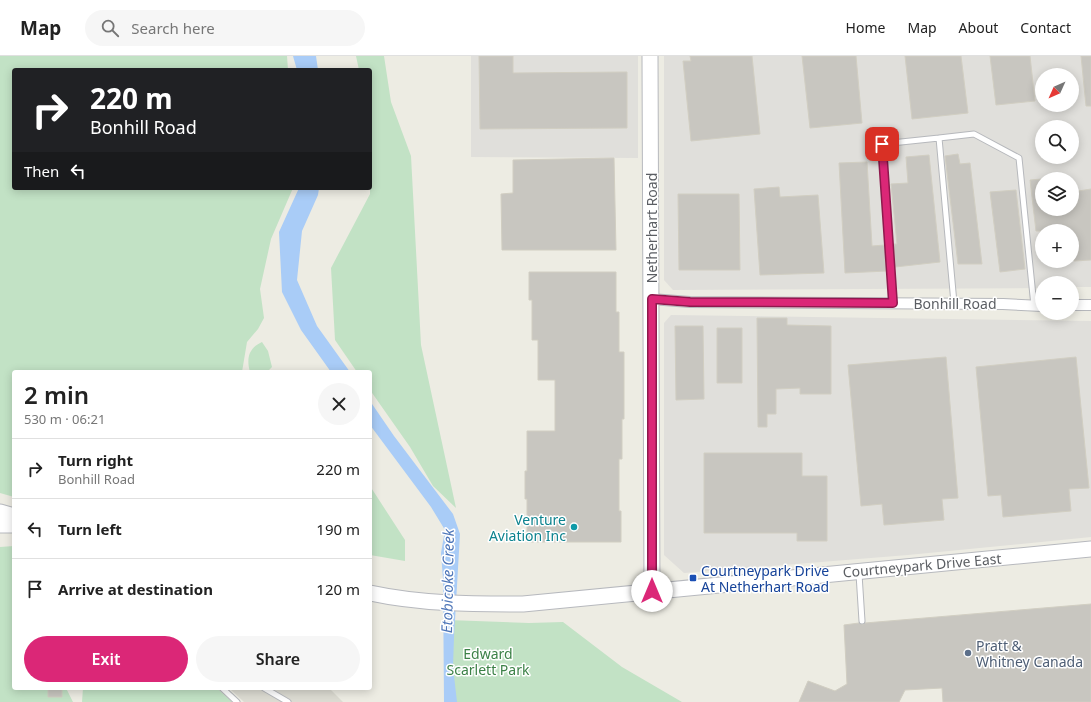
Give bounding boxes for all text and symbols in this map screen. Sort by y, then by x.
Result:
search box [85,10,365,46]
text: Map [20,15,61,41]
icon: search [99,17,121,39]
text: Search here [131,18,215,38]
text: Home [846,18,885,37]
text: Map [907,18,937,37]
text: About [959,18,998,37]
text: Contact [1020,18,1071,37]
north arrow [1035,68,1079,112]
map controls [1035,68,1079,320]
text: 220 m [90,79,173,117]
icon: right [24,84,76,136]
text: Bonhill Road [90,115,197,139]
button: search [1035,120,1079,164]
pin [865,127,899,161]
icon: arrive [871,133,893,155]
icon: left [67,160,89,182]
text: Then [24,161,59,181]
button: layers [1035,172,1079,216]
street label: Netherhart Road [642,173,661,283]
button: + [1035,224,1079,268]
button: − [1035,276,1079,320]
street label: Bonhill Road [914,294,997,313]
text: 2 min [24,378,89,411]
button: close [318,383,360,425]
text: 530 m · 06:21 [24,410,105,428]
text: Turn right [58,450,133,470]
icon: right [24,458,46,480]
text: 220 m [316,459,360,479]
text: Bonhill Road [58,470,135,488]
place label: Venture Aviation Inc [489,510,566,545]
icon: left [24,518,46,540]
text: Turn left [58,519,122,539]
text: 190 m [316,519,360,539]
marker: Venture Aviation Inc [569,522,579,532]
water label: Etobicoke Creek [436,528,458,633]
street label: Courtneypark Drive East [842,549,1002,581]
place label: Courtneypark Drive At Netherhart Road [701,561,829,596]
position arrow [631,570,673,612]
marker: Courtneypark Drive At Netherhart Road [688,573,698,583]
icon: arrive [24,578,46,600]
text: Arrive at destination [58,579,213,599]
text: 120 m [316,579,360,599]
button: Exit [24,636,188,682]
button: Share [196,636,360,682]
place label: Pratt & Whitney Canada [976,636,1083,671]
park label: Edward Scarlett Park [447,644,530,679]
marker: Pratt & Whitney Canada [963,648,973,658]

